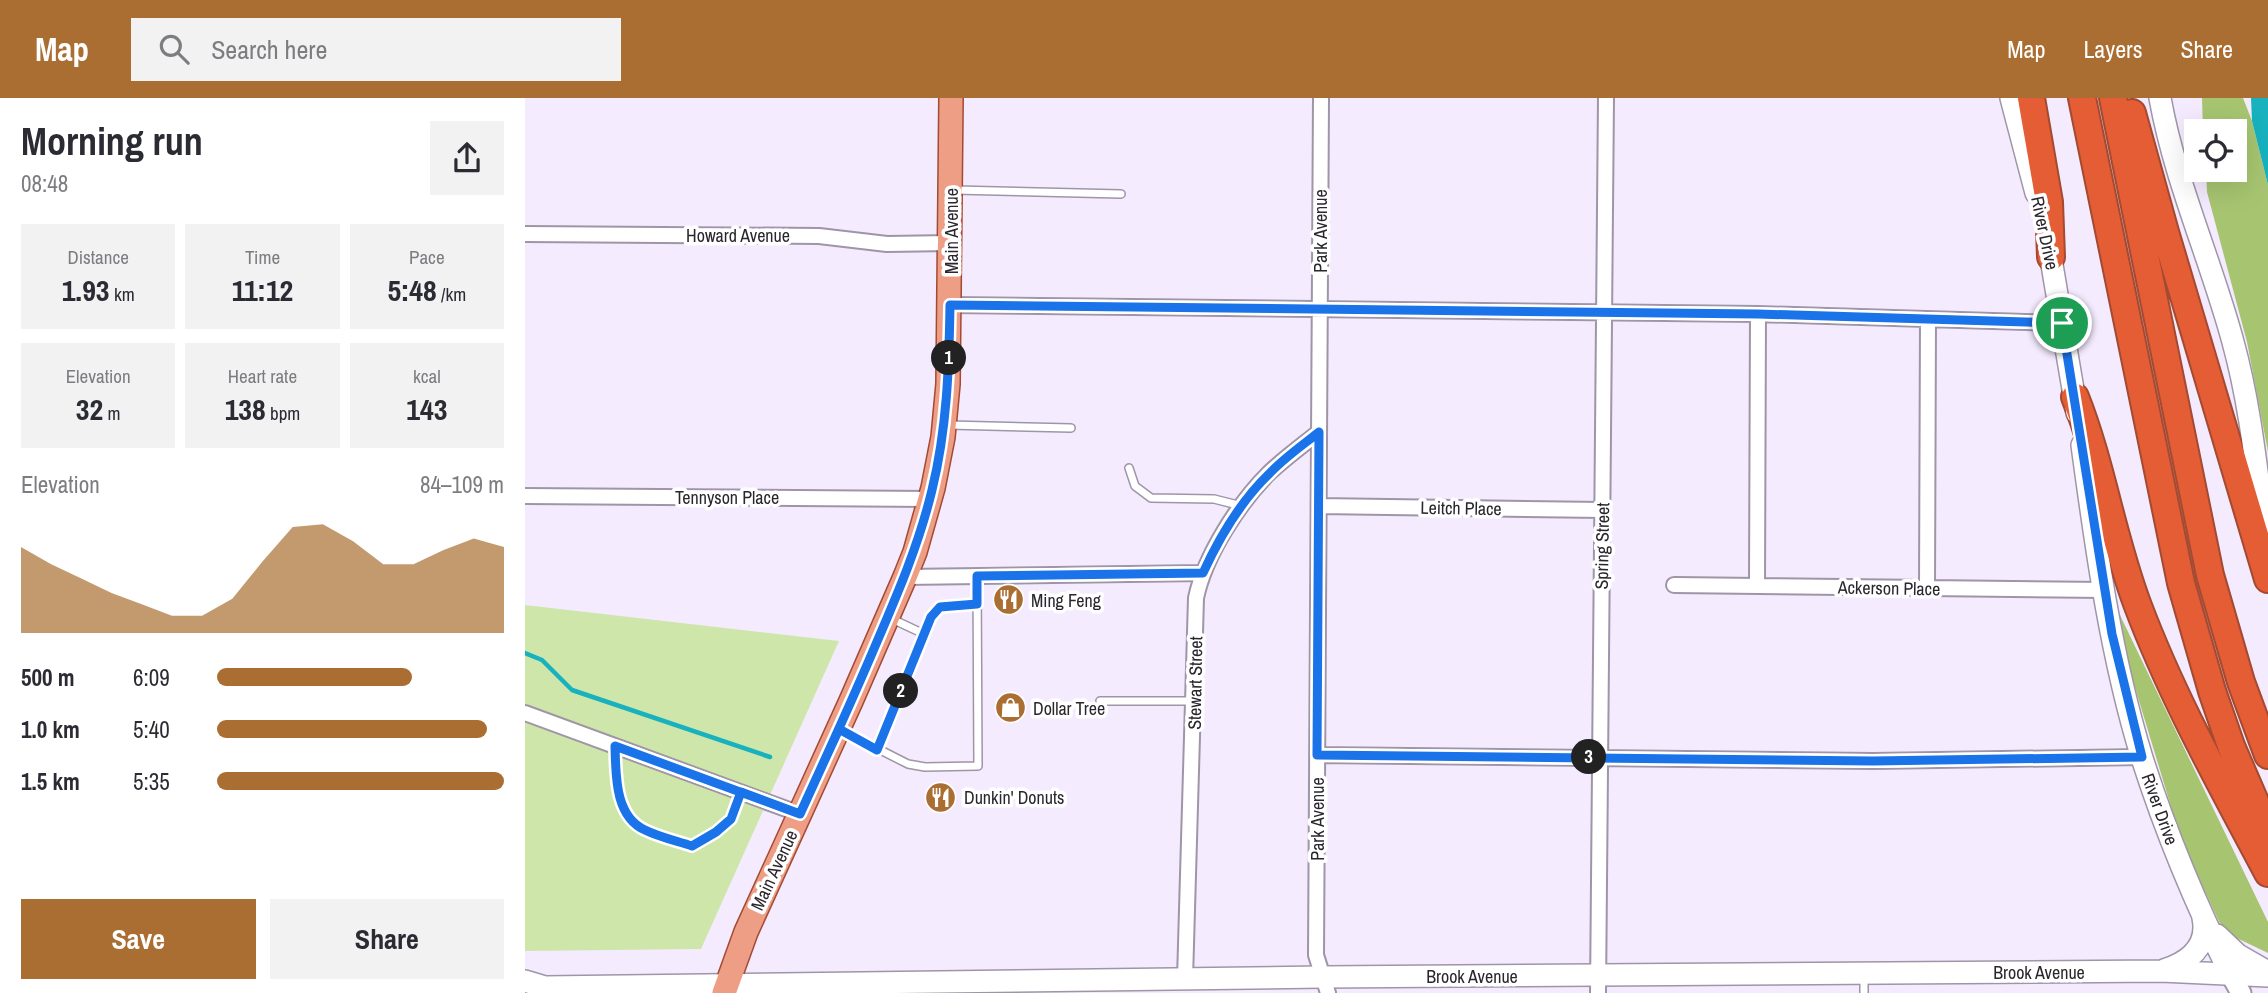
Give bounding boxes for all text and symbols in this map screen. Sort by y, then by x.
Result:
search box [131,18,621,81]
text: Map [35,27,89,71]
icon: search [155,30,193,68]
text: Search here [211,32,327,67]
text: Map [2007,33,2045,65]
text: Layers [2083,33,2142,65]
text: Share [2180,33,2233,65]
text: Morning run [21,116,203,167]
map controls [2184,119,2247,182]
button: locate [2184,119,2247,182]
button: share [430,121,504,195]
text: 08:48 [21,168,68,199]
street label: Main Avenue [939,188,964,274]
street label: Park Avenue [1308,189,1333,273]
street label: River Drive [2025,194,2065,272]
street label: Howard Avenue [686,223,790,248]
text: Distance [67,244,129,270]
text: Time [245,244,280,270]
text: Pace [409,244,445,270]
text: 1.93 [62,270,110,310]
text: 11:12 [232,270,293,310]
text: 5:48 [387,270,437,310]
text: km [110,281,135,307]
text: /km [437,281,466,307]
pin [2032,293,2092,353]
icon: arrive [2043,304,2081,342]
pin: 1 [931,341,967,376]
text: 1 [944,344,953,370]
text: Elevation [66,363,131,389]
text: Heart rate [228,363,297,389]
text: kcal [413,363,441,389]
text: 32 [76,389,103,429]
text: 138 [225,389,266,429]
text: 143 [406,389,447,429]
text: m [103,400,121,426]
text: bpm [266,400,300,426]
text: Elevation [21,469,100,500]
text: 84–109 m [420,469,504,500]
street label: Tennyson Place [675,485,779,510]
street label: Leitch Place [1420,495,1502,521]
street label: Spring Street [1589,502,1615,590]
street label: Ackerson Place [1837,575,1940,601]
restaurant icon: Ming Feng [991,583,1025,617]
place label: Ming Feng [1031,588,1102,613]
street label: Stewart Street [1182,636,1208,730]
text: 500 m [21,662,74,693]
text: 6:09 [133,662,170,693]
pin: 2 [883,674,919,708]
text: 2 [896,677,905,703]
shop icon: Dollar Tree [993,691,1027,725]
place label: Dollar Tree [1033,696,1105,721]
text: 1.0 km [21,714,80,745]
text: 5:40 [133,714,170,745]
pin: 3 [1571,740,1607,774]
text: 3 [1584,743,1593,769]
text: 1.5 km [21,766,80,797]
text: 5:35 [133,766,170,797]
street label: River Drive [2135,770,2185,848]
street label: Park Avenue [1305,777,1330,861]
restaurant icon: Dunkin' Donuts [924,780,958,814]
place label: Dunkin' Donuts [964,785,1064,810]
street label: Main Avenue [745,826,803,914]
button: Save [21,899,256,979]
button: Share [270,899,504,979]
street label: Brook Avenue [1993,960,2085,985]
street label: Brook Avenue [1426,964,1518,989]

